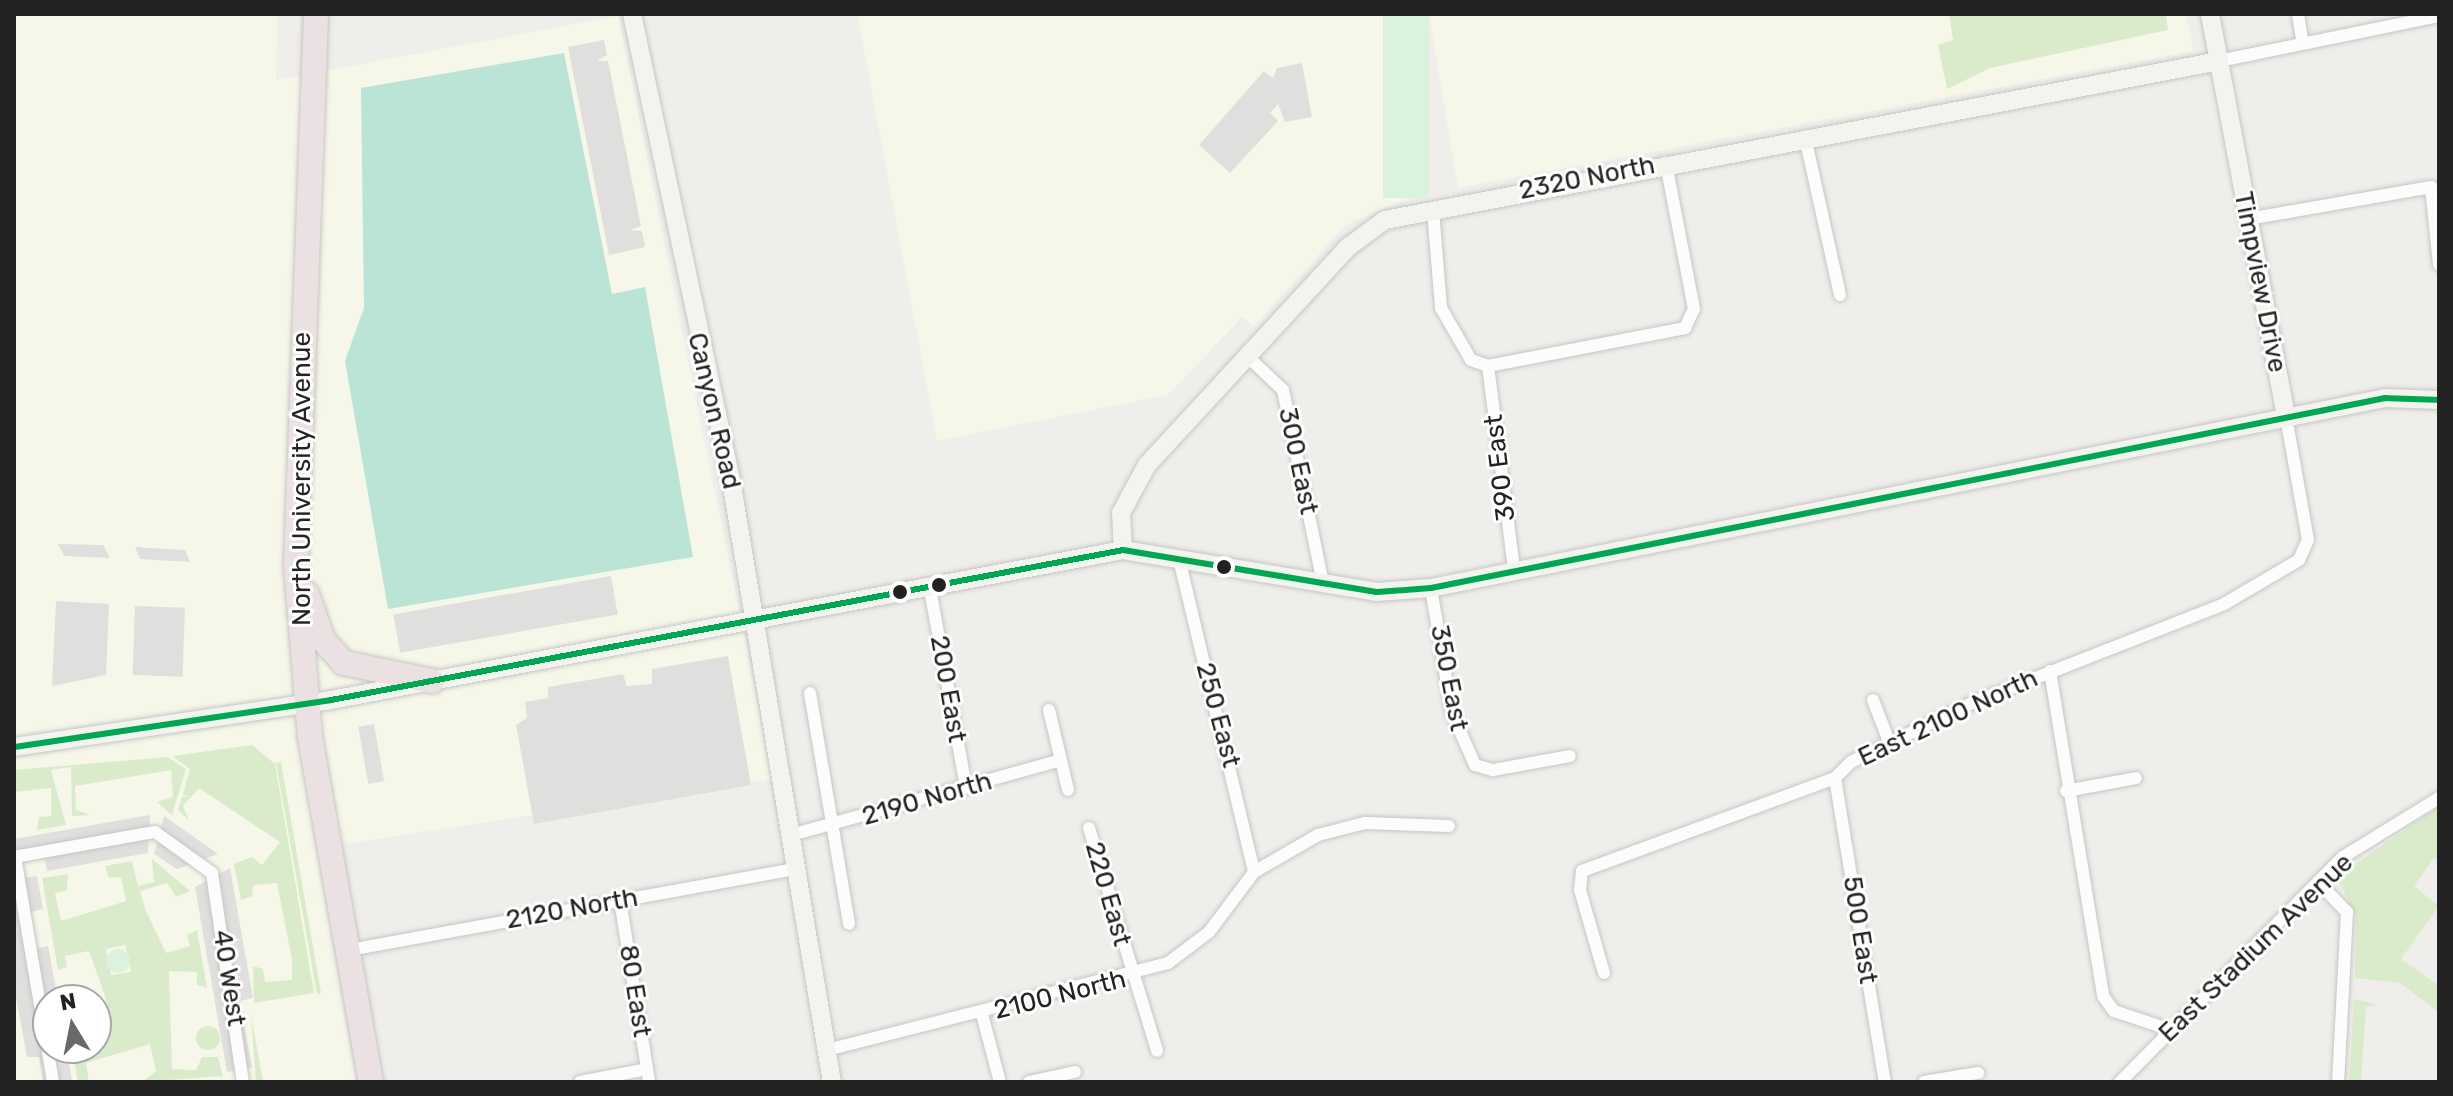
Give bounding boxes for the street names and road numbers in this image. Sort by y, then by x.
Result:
street label: 2320 North [1516,150,1658,206]
street label: Timpview Drive [2227,189,2293,375]
street label: Canyon Road [681,330,747,492]
street label: North University Avenue [286,331,318,627]
street label: 300 East [1271,405,1325,517]
street label: 390 East [1478,413,1522,523]
street label: 350 East [1423,622,1475,734]
street label: 200 East [923,633,973,745]
street label: 250 East [1189,659,1247,771]
street label: East 2100 North [1853,663,2043,773]
street label: 2190 North [859,766,995,832]
street label: 220 East [1078,838,1138,950]
street label: East Stadium Avenue [2152,847,2360,1049]
street label: 500 East [1836,874,1884,986]
street label: 2120 North [504,882,640,936]
street label: 40 West [206,928,252,1028]
street label: 80 East [612,943,658,1039]
street label: 2100 North [991,964,1129,1026]

